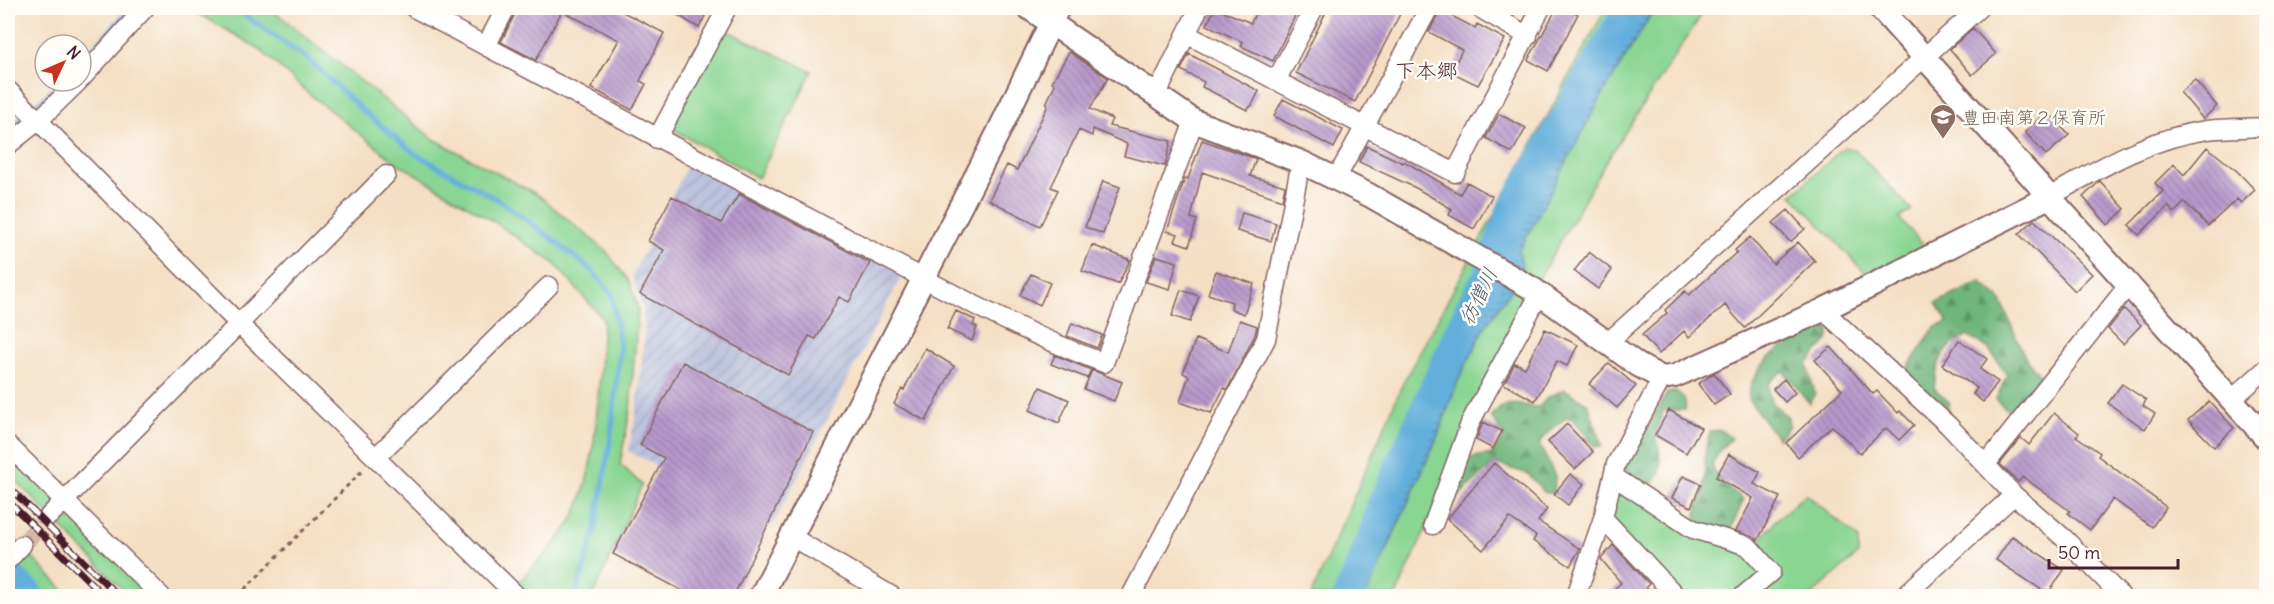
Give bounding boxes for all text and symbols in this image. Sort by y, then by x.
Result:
north arrow [33,33,93,93]
text: N [63,42,85,64]
district label: 下本郷 [1395,57,1458,84]
school or university icon: 豊田南第２保育所 [1928,102,1958,140]
place label: 豊田南第２保育所 [1962,106,2106,129]
water label: 彷僧川 [1454,264,1502,328]
scale bar [2049,532,2178,570]
text: 50 m [2058,541,2100,564]

